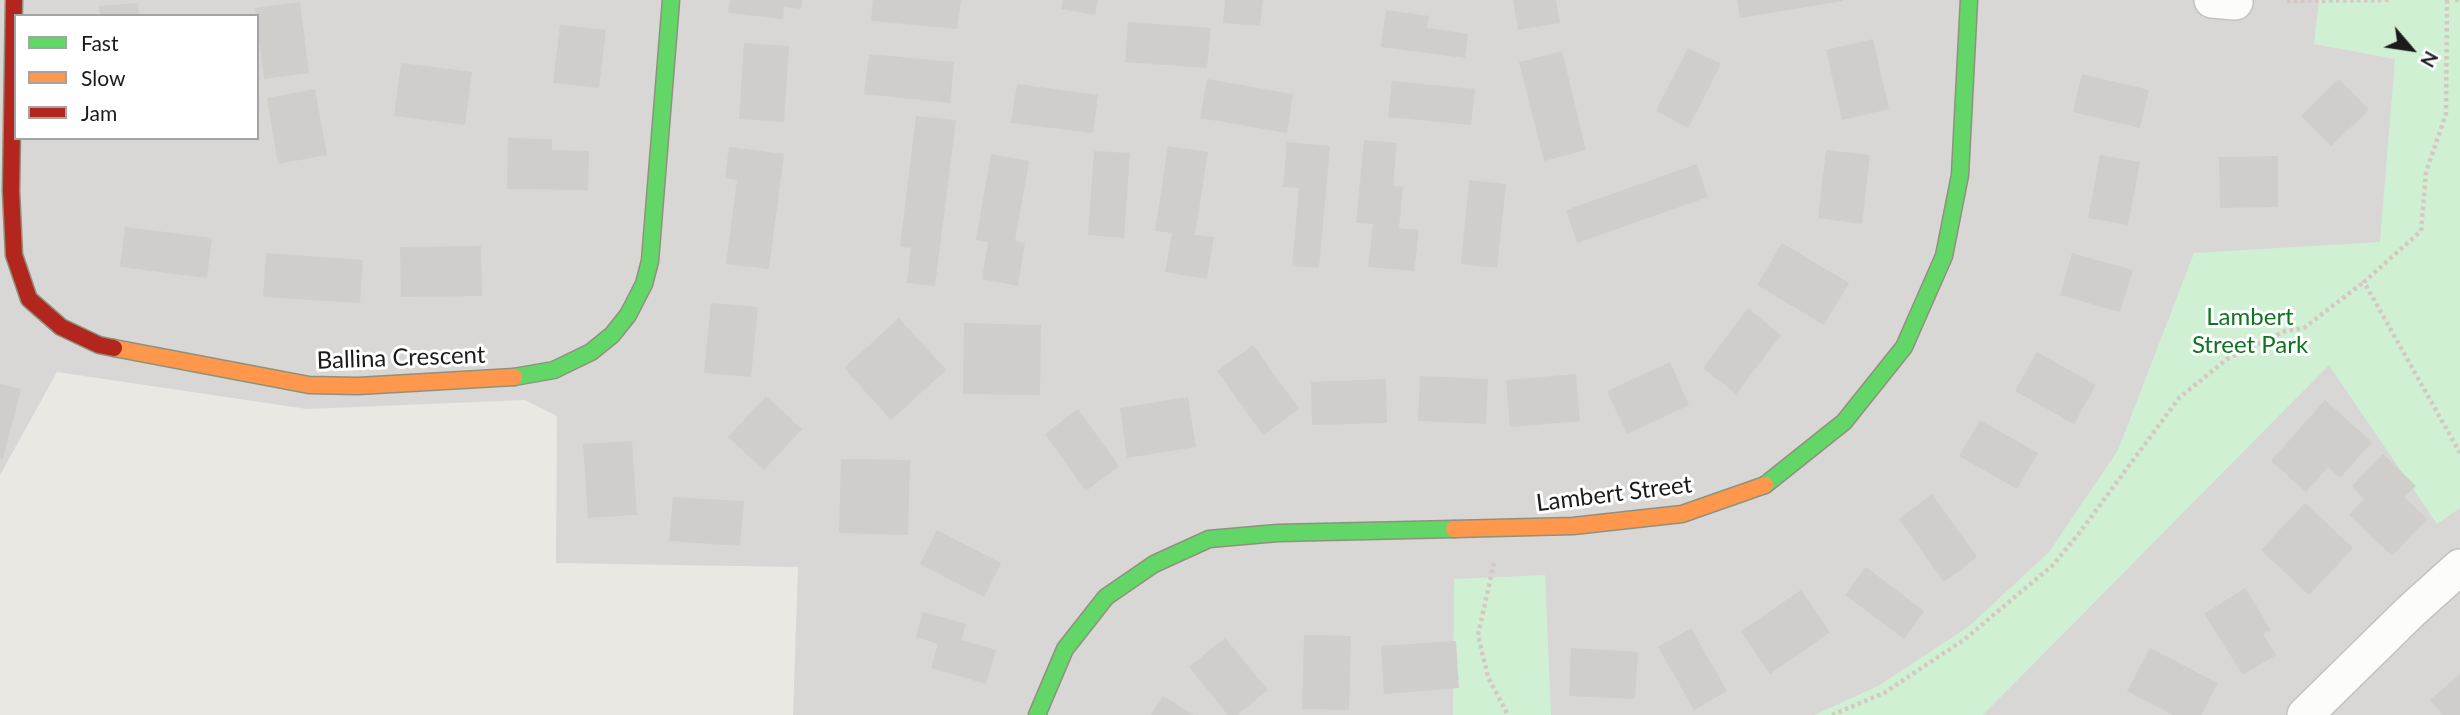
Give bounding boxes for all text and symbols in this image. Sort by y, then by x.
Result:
legend [14,14,259,140]
north arrow [2376,14,2446,84]
text: Fast [81,30,118,55]
text: N [2416,47,2443,71]
text: Slow [81,65,125,90]
text: Jam [81,100,117,125]
park label: Lambert Street Park [2192,303,2308,359]
street label: Ballina Crescent [316,341,486,375]
street label: Lambert Street [1534,470,1694,518]

